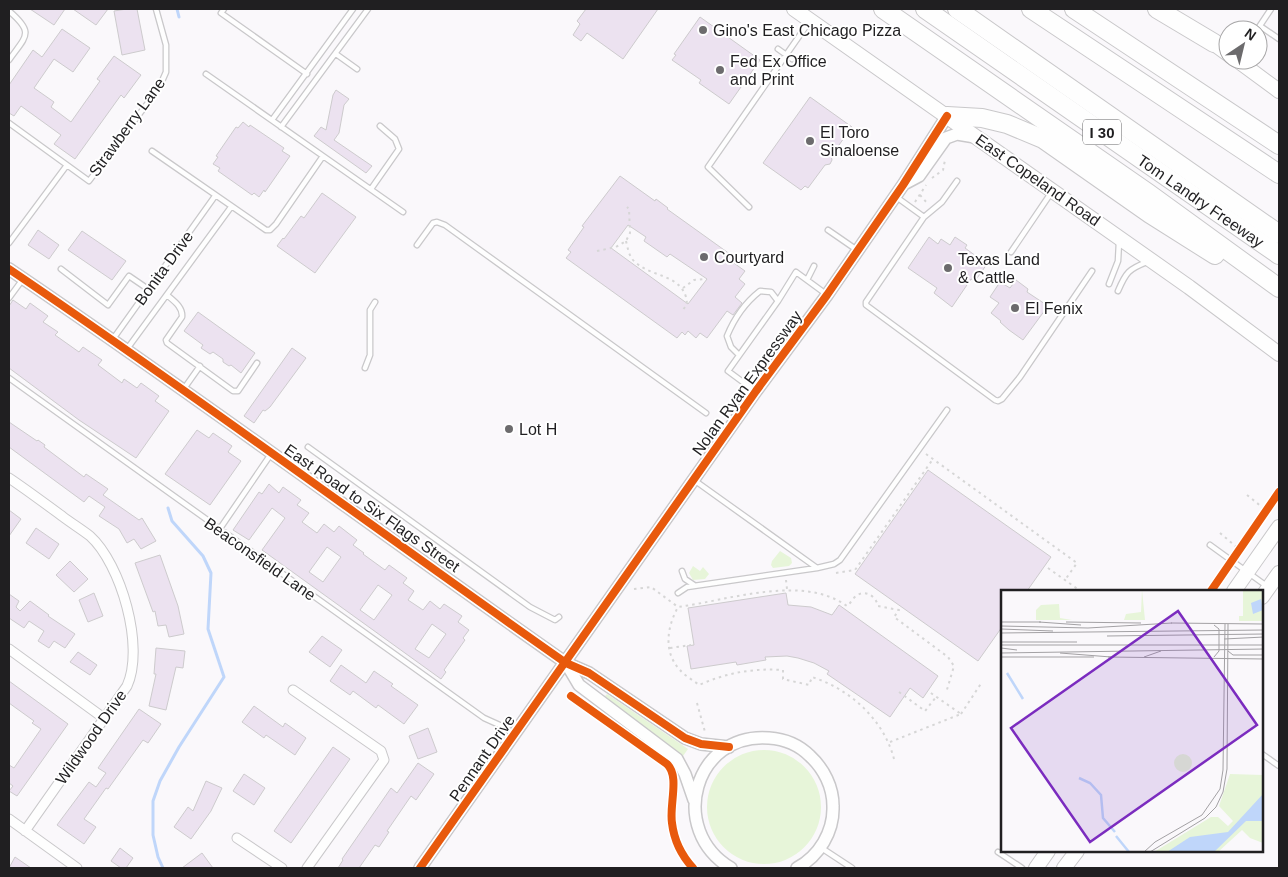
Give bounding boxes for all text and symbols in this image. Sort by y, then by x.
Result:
north arrow [1218,20,1268,70]
place label: Gino's East Chicago Pizza [713,22,901,39]
marker: Gino's East Chicago Pizza [697,24,709,36]
text: N [1242,25,1259,44]
place label: Fed Ex Office and Print [730,53,827,88]
marker: Fed Ex Office and Print [714,64,726,76]
street label: Strawberry Lane [86,74,168,179]
road number: I 30 [1083,120,1121,144]
place label: El Toro Sinaloense [820,124,899,159]
street label: East Copeland Road [973,131,1103,229]
marker: El Toro Sinaloense [804,135,816,147]
street label: Tom Landry Freeway [1135,151,1267,250]
street label: Bonita Drive [132,228,197,308]
place label: Courtyard [714,249,784,266]
marker: Courtyard [698,251,710,263]
place label: Texas Land & Cattle [958,251,1040,286]
marker: Texas Land & Cattle [942,262,954,274]
place label: El Fenix [1025,300,1083,317]
marker: El Fenix [1009,302,1021,314]
street label: Nolan Ryan Expressway [689,307,805,459]
place label: Lot H [519,421,557,438]
marker: Lot H [503,423,515,435]
street label: East Road to Six Flags Street [281,441,463,575]
street label: Beaconsfield Lane [201,514,319,604]
inset map [1001,590,1263,852]
street label: Wildwood Drive [52,687,130,787]
street label: Pennant Drive [446,712,518,804]

